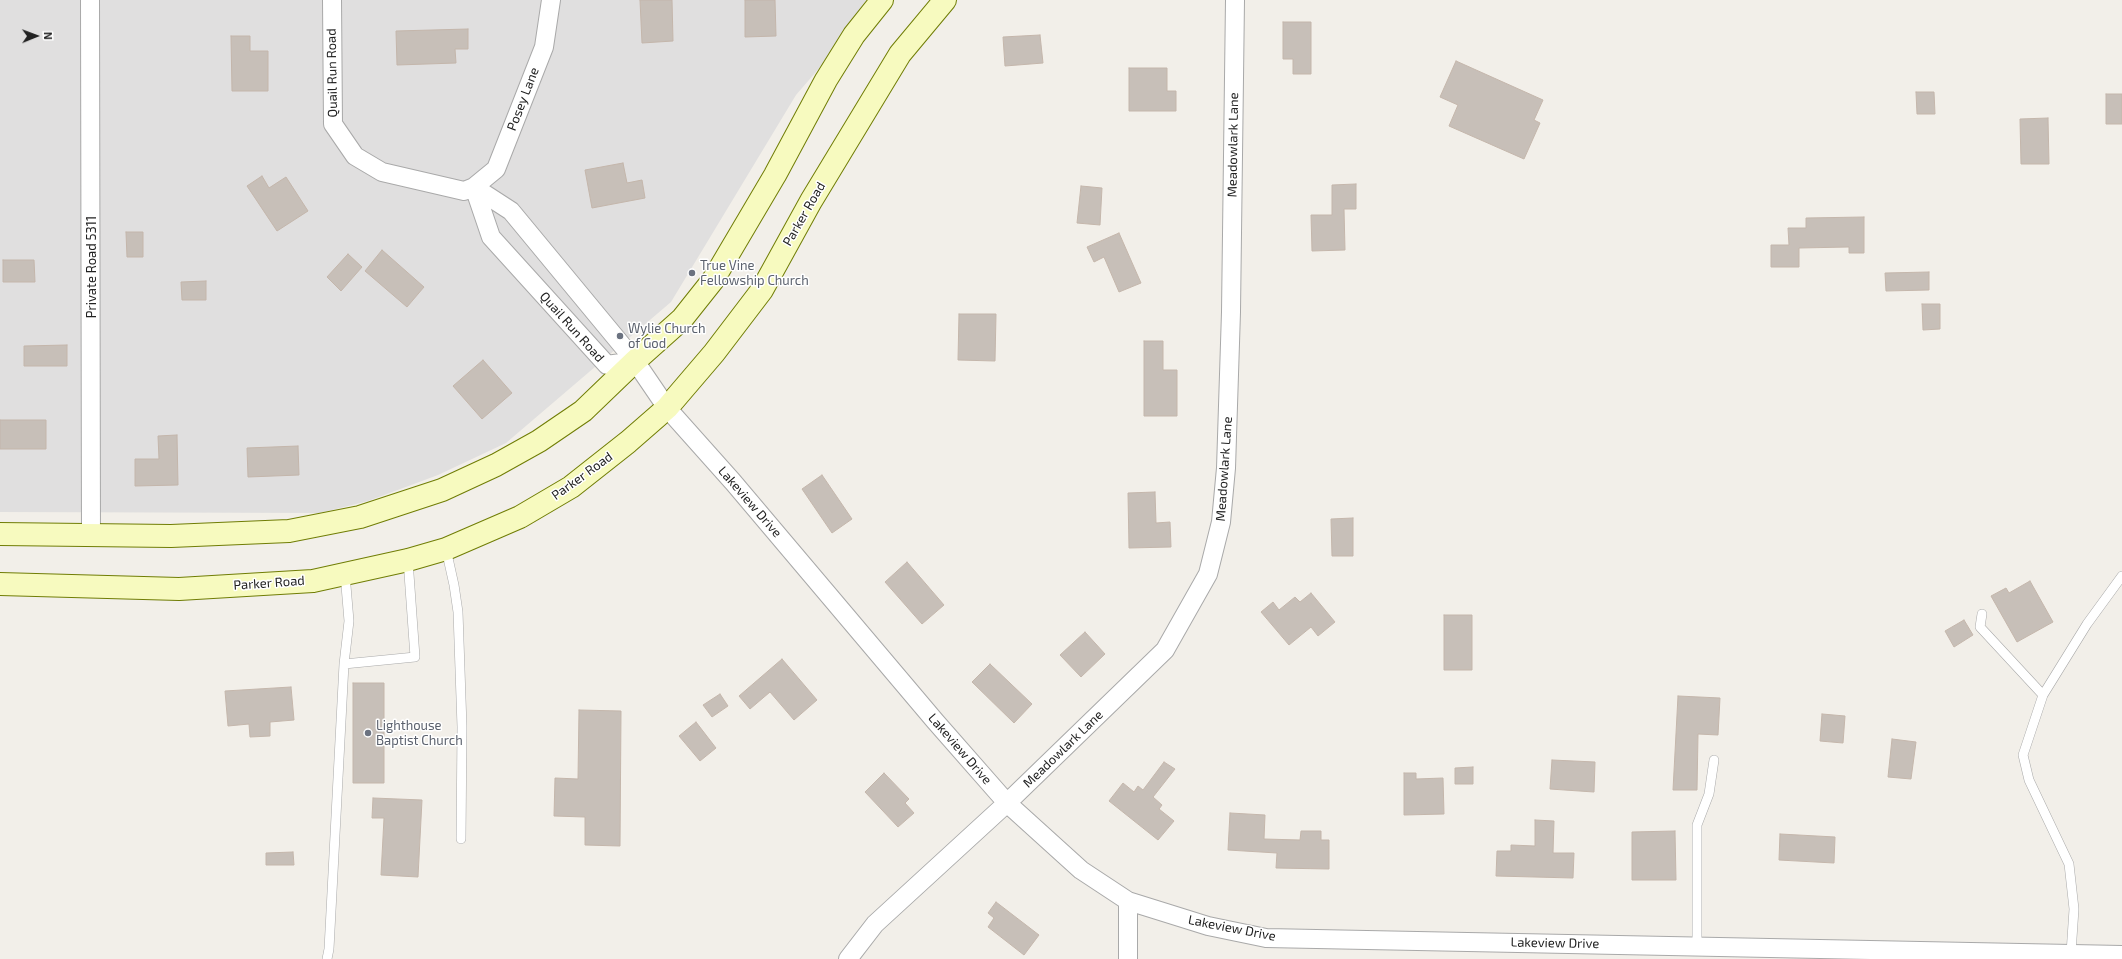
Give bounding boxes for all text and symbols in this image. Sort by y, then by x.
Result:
north arrow [16,16,56,56]
street label: Quail Run Road [323,28,341,118]
text: N [42,32,55,40]
street label: Posey Lane [504,65,542,133]
street label: Meadowlark Lane [1224,92,1242,198]
street label: Parker Road [779,179,829,249]
street label: Private Road 5311 [84,216,100,318]
place label: True Vine Fellowship Church [700,258,809,289]
marker: True Vine Fellowship Church [687,268,697,278]
street label: Quail Run Road [536,289,608,365]
place label: Wylie Church of God [628,321,705,352]
marker: Wylie Church of God [615,331,625,341]
street label: Meadowlark Lane [1213,416,1235,522]
street label: Parker Road [549,449,615,503]
street label: Lakeview Drive [715,463,785,541]
street label: Parker Road [233,573,305,593]
street label: Meadowlark Lane [1020,707,1106,791]
street label: Lakeview Drive [925,710,995,788]
place label: Lighthouse Baptist Church [376,718,463,749]
marker: Lighthouse Baptist Church [363,728,373,738]
street label: Lakeview Drive [1187,912,1277,944]
street label: Lakeview Drive [1510,934,1600,952]

